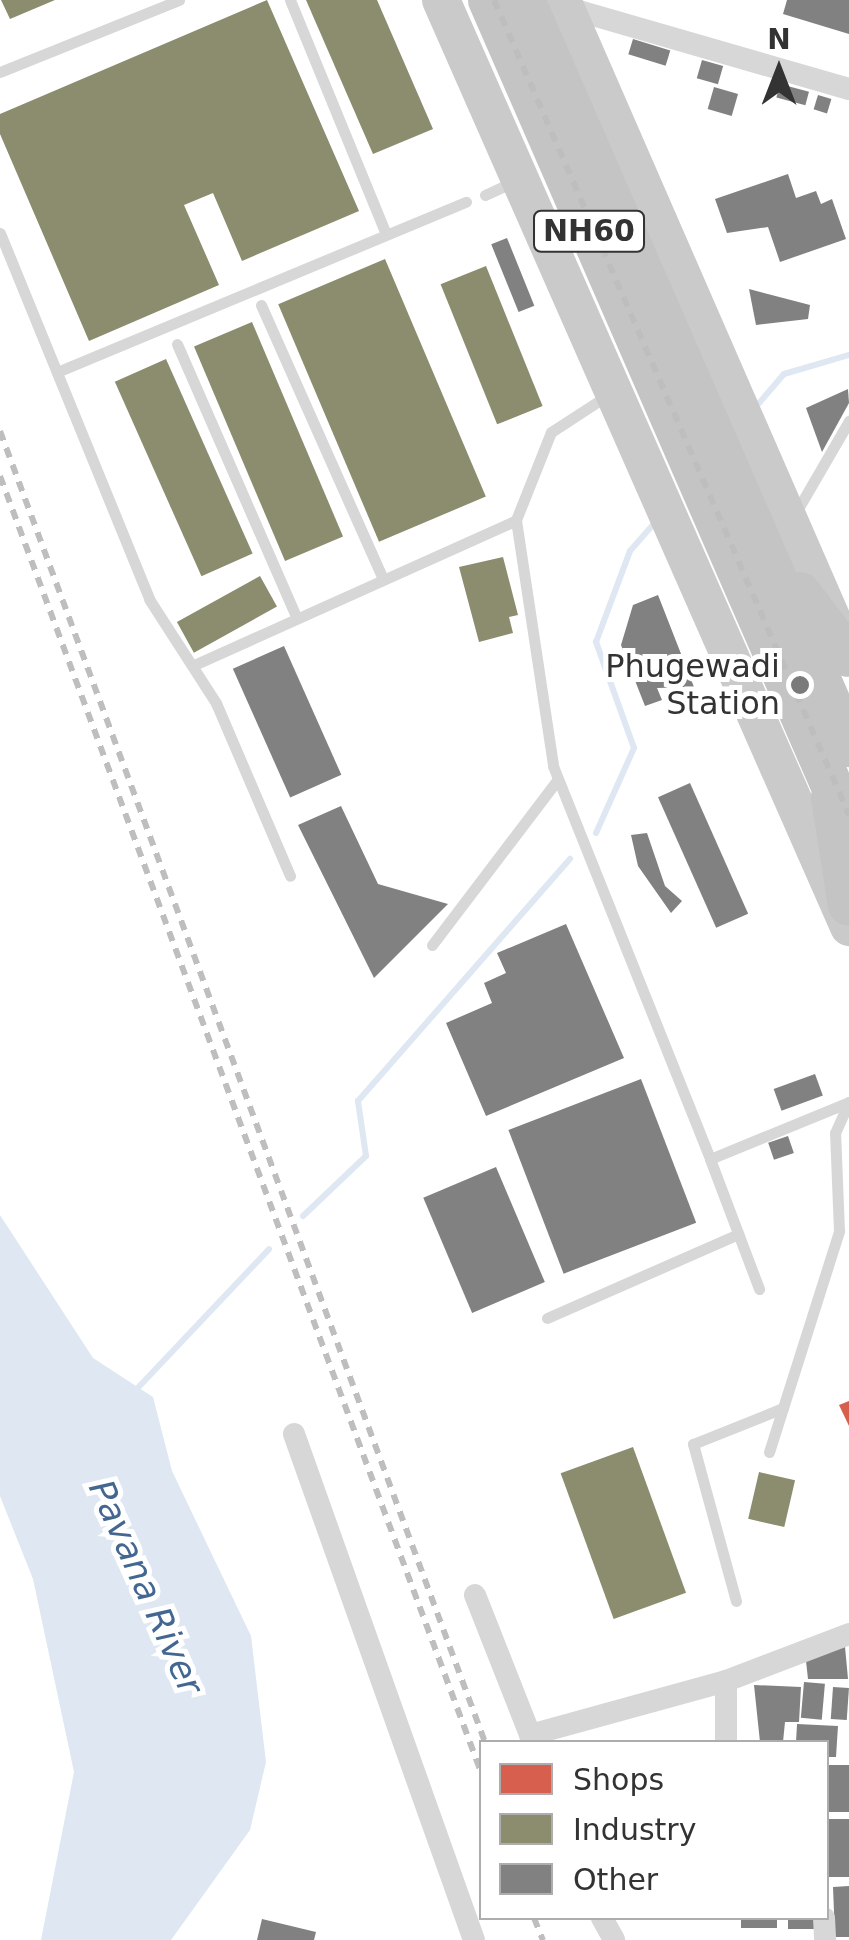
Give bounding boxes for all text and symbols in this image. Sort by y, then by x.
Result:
north arrow [729,20,829,120]
text: N [767,23,791,56]
road number: NH60 [532,206,646,256]
place label: Phugewadi Station [605,648,780,723]
marker: Phugewadi Station [789,674,811,696]
water label: Pavana River [80,1473,212,1701]
legend [479,1740,829,1920]
text: Shops [573,1762,664,1797]
text: Industry [573,1812,696,1847]
text: Other [573,1862,658,1897]

